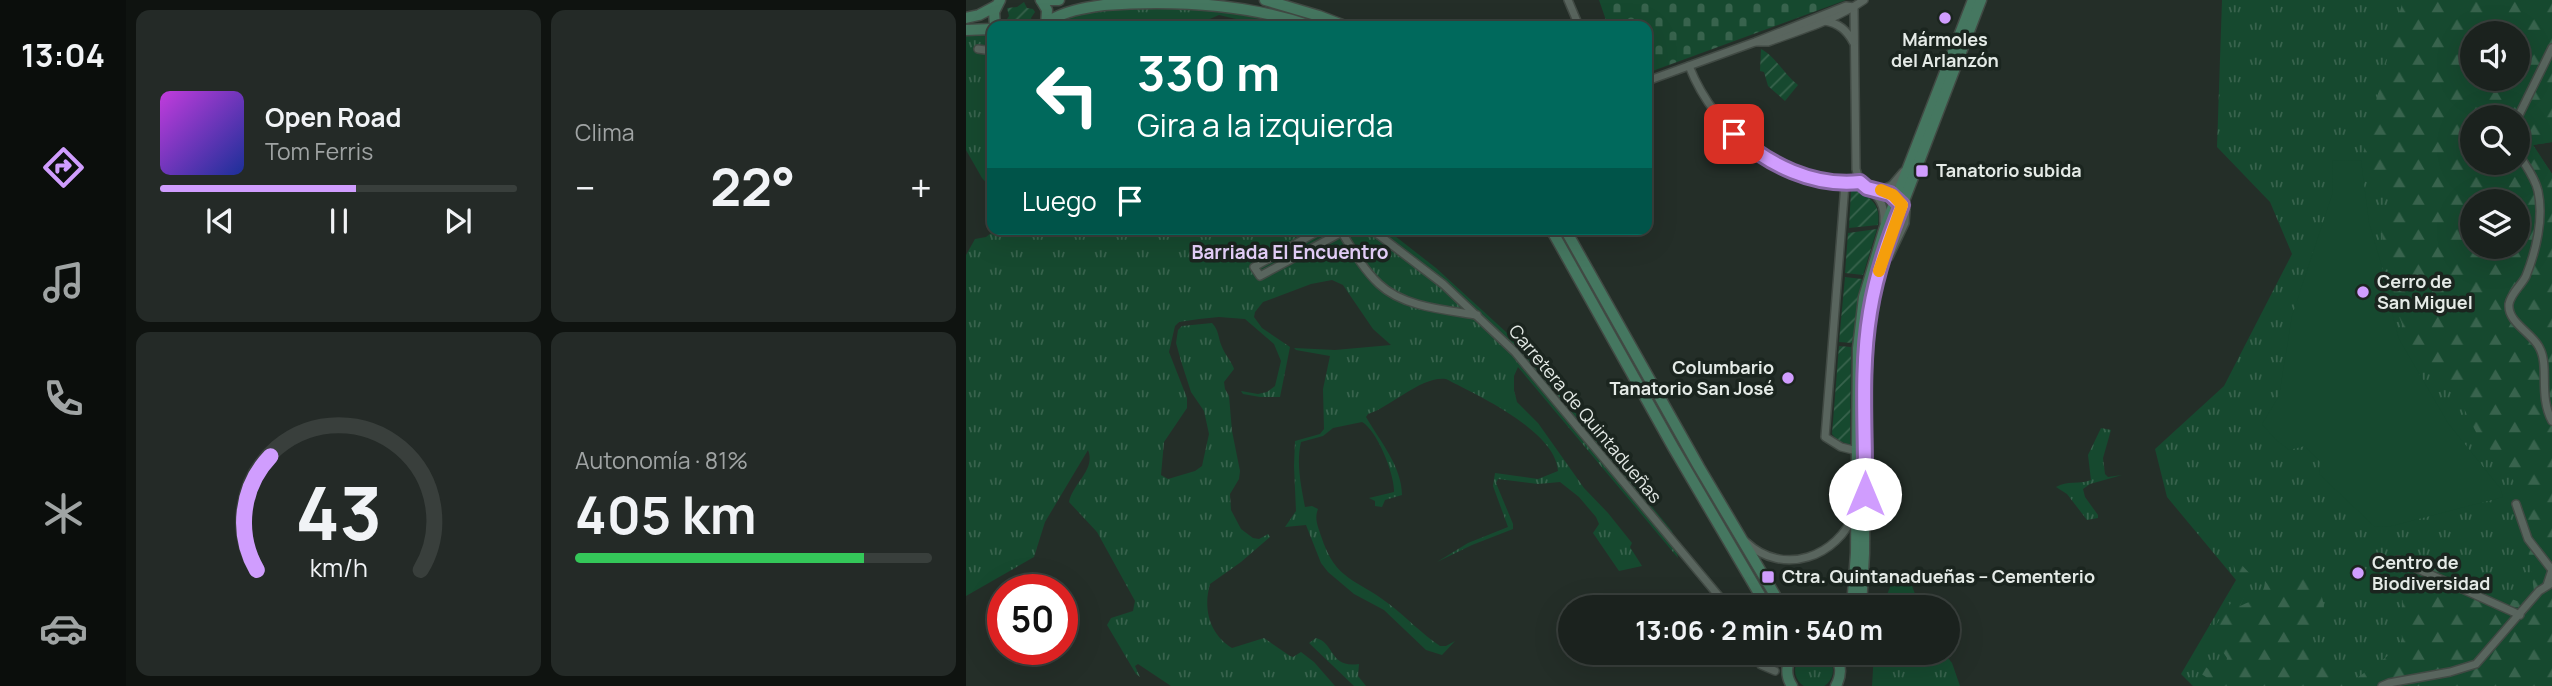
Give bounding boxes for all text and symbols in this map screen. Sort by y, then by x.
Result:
marker: Mármoles del Arlanzón [1937,10,1953,26]
map controls [2460,21,2530,259]
button: sound [2460,21,2530,91]
place label: Mármoles del Arlanzón [1891,27,1999,72]
text: 13:04 [21,33,105,77]
text: 330 m [1137,39,1280,106]
icon: left [1022,49,1113,140]
text: Open Road [265,99,401,135]
text: Gira a la izquierda [1137,103,1393,147]
pin [1704,104,1764,164]
button: search [2460,105,2530,175]
icon: arrive [1715,115,1753,153]
text: Clima [575,116,634,148]
text: Tom Ferris [265,135,373,167]
icon: directions [39,143,88,192]
text: 22° [710,151,795,222]
place label: Tanatorio subida [1936,158,2082,182]
text: − [575,161,596,213]
text: + [910,161,932,213]
marker: Tanatorio subida [1914,163,1930,179]
icon: arrive [1111,182,1149,220]
text: Luego [1022,183,1097,219]
button: layers [2460,189,2530,259]
icon: previous [201,202,239,240]
icon: pause [320,202,358,240]
icon: next [439,202,477,240]
district label: Barriada El Encuentro [1191,239,1389,265]
icon: music [39,258,88,307]
place label: Cerro de San Miguel [2377,269,2473,314]
marker: Cerro de San Miguel [2355,284,2371,300]
street label: Carretera de Quintadueñas [1504,319,1668,508]
place label: Columbario Tanatorio San José [1609,355,1774,400]
marker: Columbario Tanatorio San José [1780,370,1796,386]
icon: phone [39,374,88,423]
text: Autonomía · 81% [575,444,748,476]
position arrow [1828,457,1902,531]
text: 43 [295,462,382,562]
text: 405 km [575,479,756,550]
icon: climate [39,489,88,538]
text: km/h [309,550,368,585]
place label: Centro de Biodiversidad [2372,550,2490,595]
place label: Ctra. Quintanadueñas – Cementerio [1782,564,2095,588]
marker: Centro de Biodiversidad [2350,565,2366,581]
marker: Ctra. Quintanadueñas – Cementerio [1760,569,1776,585]
speed limit sign: 50 [987,574,1078,665]
icon: car [39,604,88,653]
text: 13:06 · 2 min · 540 m [1635,612,1883,648]

